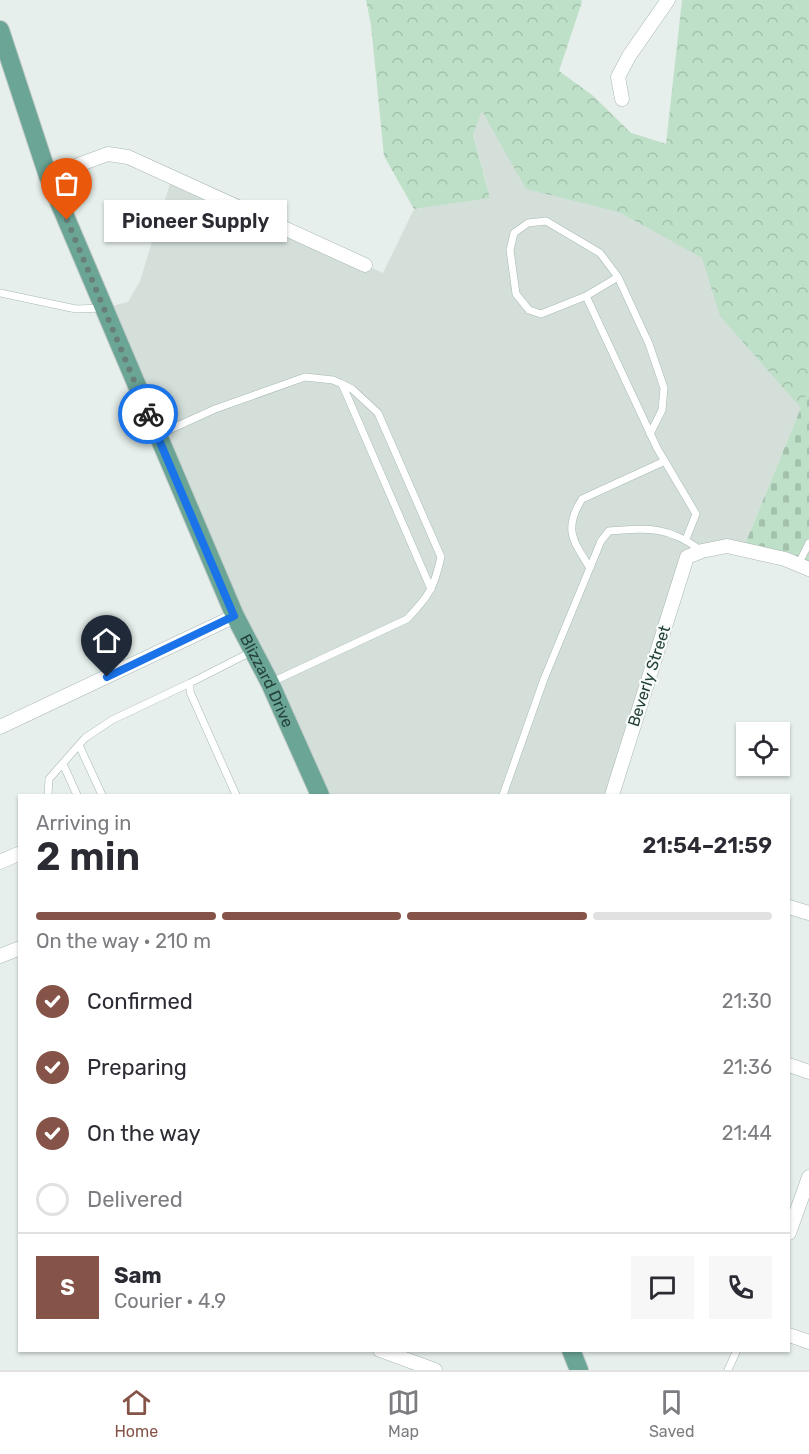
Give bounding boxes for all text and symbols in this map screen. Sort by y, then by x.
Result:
pin [41,158,92,220]
icon: bag [50,167,83,200]
callout: Pioneer Supply [103,199,286,241]
text: Pioneer Supply [122,209,269,233]
courier [118,384,178,444]
icon: bike [132,398,165,431]
pin [81,615,132,677]
street label: Beverly Street [624,623,674,729]
icon: home [90,624,123,657]
street label: Blizzard Drive [237,631,298,730]
map controls [736,722,790,776]
button: locate [736,722,790,776]
text: Arriving in [36,811,131,835]
text: 21:54–21:59 [642,832,772,859]
text: 2 min [36,834,140,880]
text: On the way · 210 m [36,929,211,953]
icon: check [36,985,69,1018]
text: Confirmed [87,988,193,1015]
text: 21:30 [722,989,772,1013]
icon: check [36,1051,69,1084]
text: Preparing [87,1054,187,1081]
text: 21:36 [723,1055,772,1079]
icon: check [36,1117,69,1150]
text: On the way [87,1120,201,1147]
text: 21:44 [722,1121,772,1145]
text: Delivered [87,1186,183,1213]
button: chat [631,1256,694,1319]
button: phone [709,1256,772,1319]
text: Sam [114,1262,162,1289]
text: S [60,1274,75,1301]
text: Courier · 4.9 [114,1289,226,1313]
tab: Home [114,1386,158,1441]
tab: Map [387,1386,420,1441]
tab: Saved [649,1386,695,1441]

